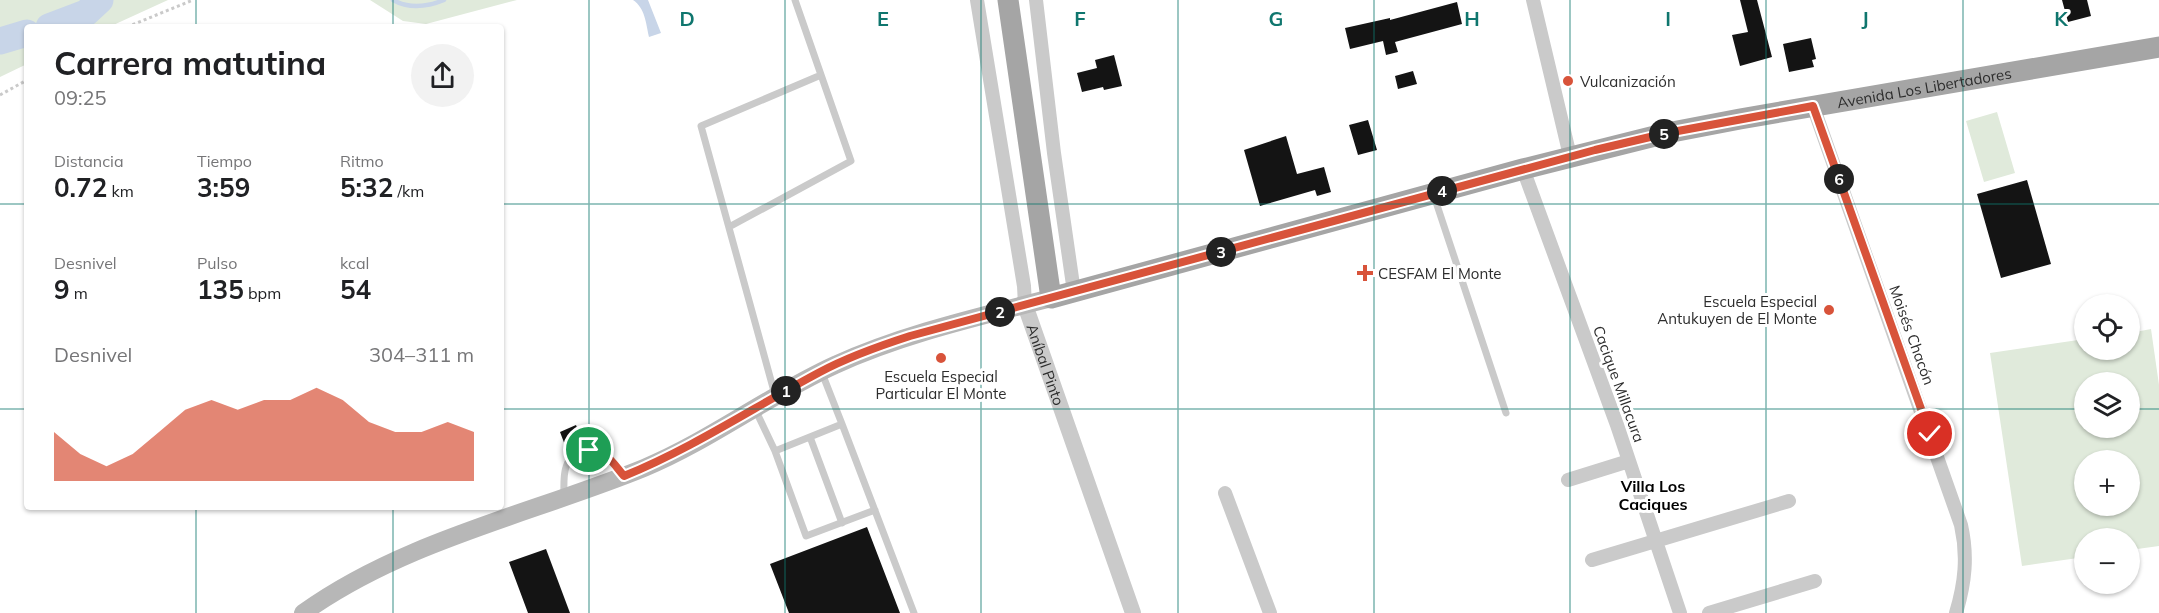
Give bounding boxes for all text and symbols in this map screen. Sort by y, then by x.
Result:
text: D [679,6,695,31]
text: E [877,6,889,31]
text: F [1074,6,1086,31]
text: G [1269,6,1283,31]
text: H [1464,6,1480,31]
text: I [1665,6,1671,31]
text: J [1861,6,1869,31]
text: K [2054,6,2068,31]
text: Carrera matutina [54,42,326,83]
button: share [411,44,474,107]
street label: Avenida Los Libertadores [1835,63,2013,112]
place label: Vulcanización [1580,72,1676,91]
marker: Vulcanización [1561,74,1575,88]
text: 09:25 [54,85,107,110]
pin: 5 [1649,119,1679,149]
text: 5 [1659,124,1669,144]
text: Distancia [54,151,124,171]
text: Tiempo [197,151,252,171]
text: Ritmo [340,151,384,171]
pin: 6 [1824,164,1854,194]
text: 6 [1834,169,1844,189]
text: 0.72 [54,171,107,204]
text: 3:59 [197,171,250,204]
text: 5:32 [340,171,393,204]
pin: 4 [1427,176,1457,206]
text: km [107,181,134,201]
text: /km [393,181,424,201]
text: 4 [1437,181,1447,201]
pin: 3 [1206,237,1236,267]
text: 3 [1216,242,1226,262]
text: Desnivel [54,253,117,273]
text: Pulso [197,253,237,273]
text: kcal [340,253,369,273]
marker: CESFAM El Monte [1356,264,1374,282]
place label: CESFAM El Monte [1378,264,1502,283]
text: 9 [54,273,70,306]
text: 135 [197,273,244,306]
text: 54 [340,273,371,306]
text: m [70,283,88,303]
text: bpm [244,283,281,303]
street label: Moisés Chacón [1885,283,1939,387]
place label: Escuela Especial Antukuyen de El Monte [1657,292,1817,328]
map controls [2074,294,2140,594]
button: locate [2074,294,2140,360]
pin: 2 [985,297,1015,327]
text: 2 [995,302,1005,322]
marker: Escuela Especial Antukuyen de El Monte [1822,303,1836,317]
street label: Aníbal Pinto [1023,321,1069,408]
street label: Cacique Millacura [1589,323,1649,445]
text: Desnivel [54,342,132,367]
text: 304–311 m [369,342,474,367]
marker: Escuela Especial Particular El Monte [934,351,948,365]
place label: Escuela Especial Particular El Monte [876,367,1006,403]
button: layers [2074,372,2140,438]
pin: 1 [771,376,801,406]
text: 1 [781,381,791,401]
pin [1904,408,1955,459]
icon: check [1913,417,1946,450]
pin [563,424,614,475]
icon: arrive [572,433,605,466]
button: + [2074,450,2140,516]
district label: Villa Los Caciques [1618,476,1688,514]
button: − [2074,528,2140,594]

